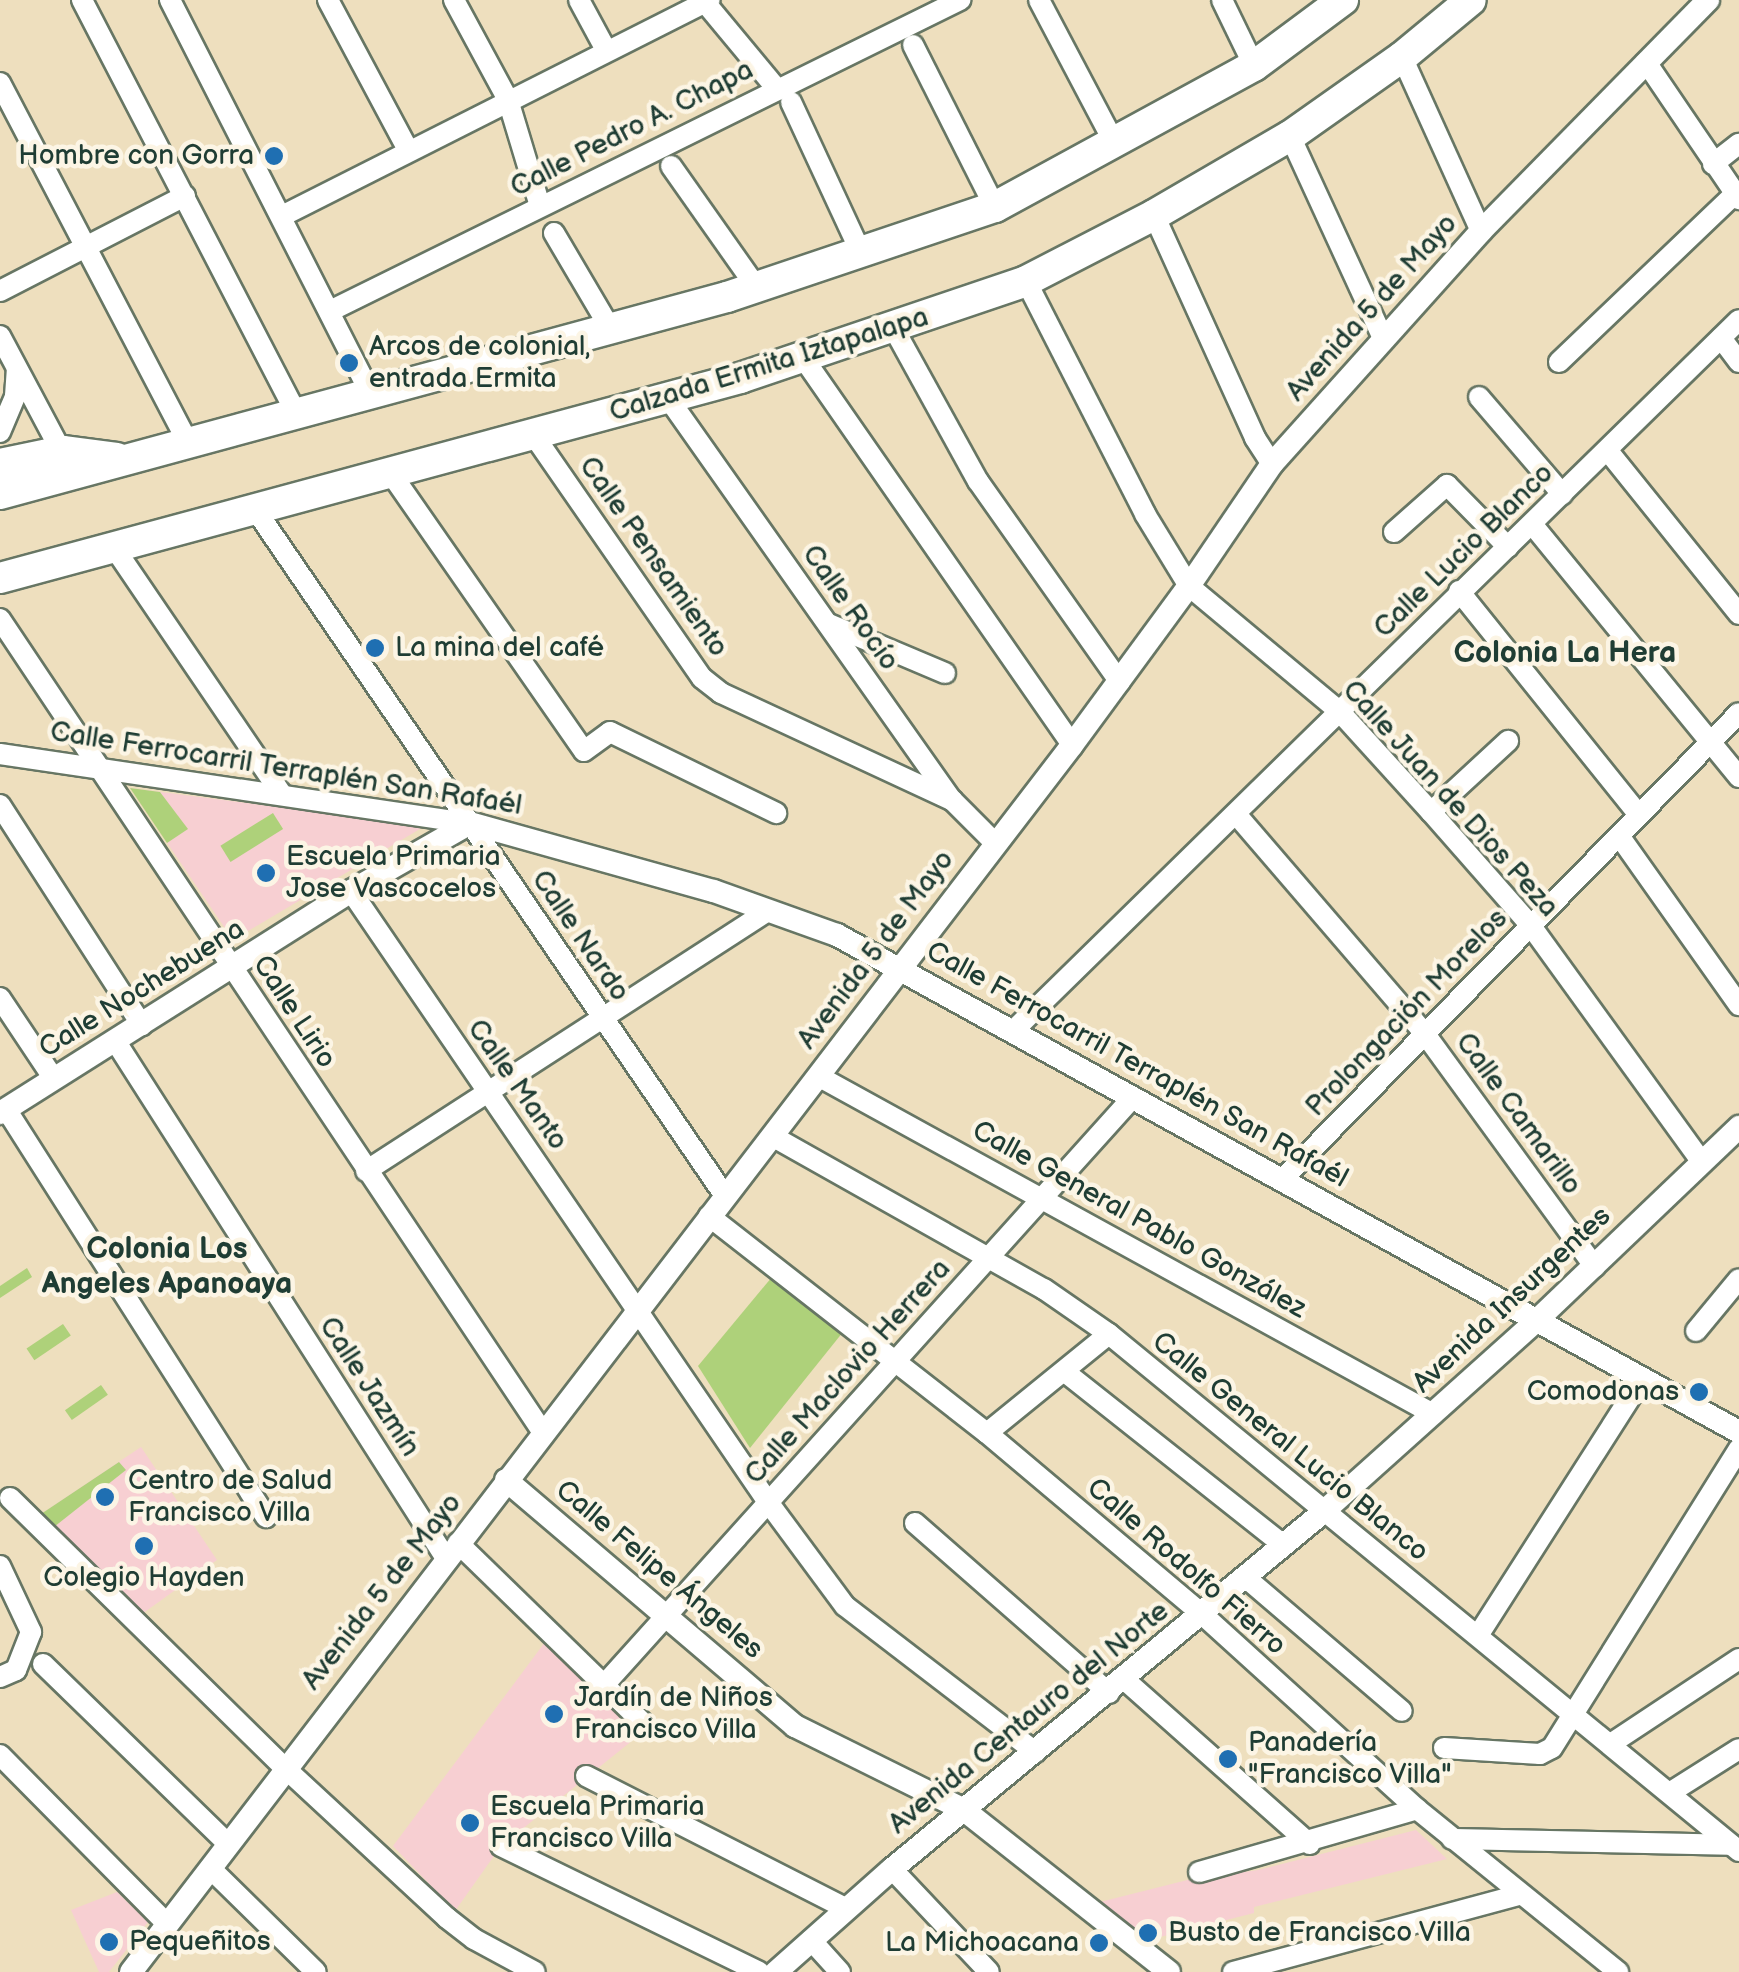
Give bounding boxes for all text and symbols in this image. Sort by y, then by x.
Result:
street label: Calle Pedro A. Chapa [505,53,759,205]
place label: Hombre con Gorra [18,139,254,173]
marker: Hombre con Gorra [263,145,285,167]
street label: Avenida 5 de Mayo [1279,208,1465,408]
street label: Calzada Ermita Iztapalapa [606,300,932,430]
place label: Arcos de colonial, entrada Ermita [369,330,590,396]
marker: Arcos de colonial, entrada Ermita [338,352,360,374]
street label: Calle Pensamiento [571,450,735,664]
street label: Calle Lucio Blanco [1367,457,1561,645]
street label: Calle Rocío [795,539,905,677]
place label: La mina del café [395,631,604,665]
district label: Colonia La Hera [1454,635,1676,671]
marker: La mina del café [364,637,386,659]
street label: Calle Juan de Dios Peza [1334,673,1566,925]
street label: Calle Ferrocarril Terraplén San Rafaél [47,715,525,823]
place label: Escuela Primaria Jose Vascocelos [286,840,501,906]
street label: Avenida 5 de Mayo [791,844,961,1056]
marker: Escuela Primaria Jose Vascocelos [255,862,277,884]
street label: Calle Nardo [524,864,636,1008]
street label: Prolongación Morelos [1299,902,1515,1124]
street label: Calle Nochebuena [33,912,251,1066]
street label: Calle Ferrocarril Terraplén San Rafaél [920,934,1354,1196]
street label: Calle Lirio [245,949,343,1075]
street label: Calle Manto [460,1013,574,1157]
street label: Calle Camarillo [1448,1027,1588,1201]
street label: Calle General Pablo González [966,1114,1312,1326]
street label: Avenida Insurgentes [1406,1200,1618,1400]
district label: Colonia Los Angeles Apanoaya [42,1231,292,1302]
street label: Calle Maclovio Herrera [738,1253,958,1491]
street label: Calle Jazmín [311,1310,427,1464]
street label: Calle General Lucio Blanco [1145,1325,1435,1569]
place label: Comodonas [1527,1375,1679,1409]
marker: Comodonas [1688,1381,1710,1403]
place label: Centro de Salud Francisco Villa [128,1464,333,1530]
street label: Calle Rodolfo Fierro [1080,1471,1292,1663]
street label: Calle Felipe Ángeles [548,1473,770,1667]
marker: Centro de Salud Francisco Villa [92,1484,118,1510]
street label: Avenida 5 de Mayo [295,1487,469,1697]
marker: Colegio Hayden [133,1535,155,1557]
place label: Colegio Hayden [43,1561,245,1595]
street label: Avenida Centauro del Norte [882,1595,1176,1841]
place label: Jardín de Niños Francisco Villa [574,1681,773,1747]
marker: Jardín de Niños Francisco Villa [543,1703,565,1725]
place label: Panadería "Francisco Villa" [1248,1726,1452,1792]
marker: Panadería "Francisco Villa" [1217,1748,1239,1770]
place label: Escuela Primaria Francisco Villa [490,1790,705,1856]
marker: Escuela Primaria Francisco Villa [459,1812,481,1834]
place label: Busto de Francisco Villa [1168,1916,1472,1950]
marker: Busto de Francisco Villa [1137,1922,1159,1944]
place label: Pequeñitos [129,1925,271,1959]
place label: La Michoacana [885,1926,1079,1960]
marker: Pequeñitos [98,1931,120,1953]
marker: La Michoacana [1088,1932,1110,1954]

